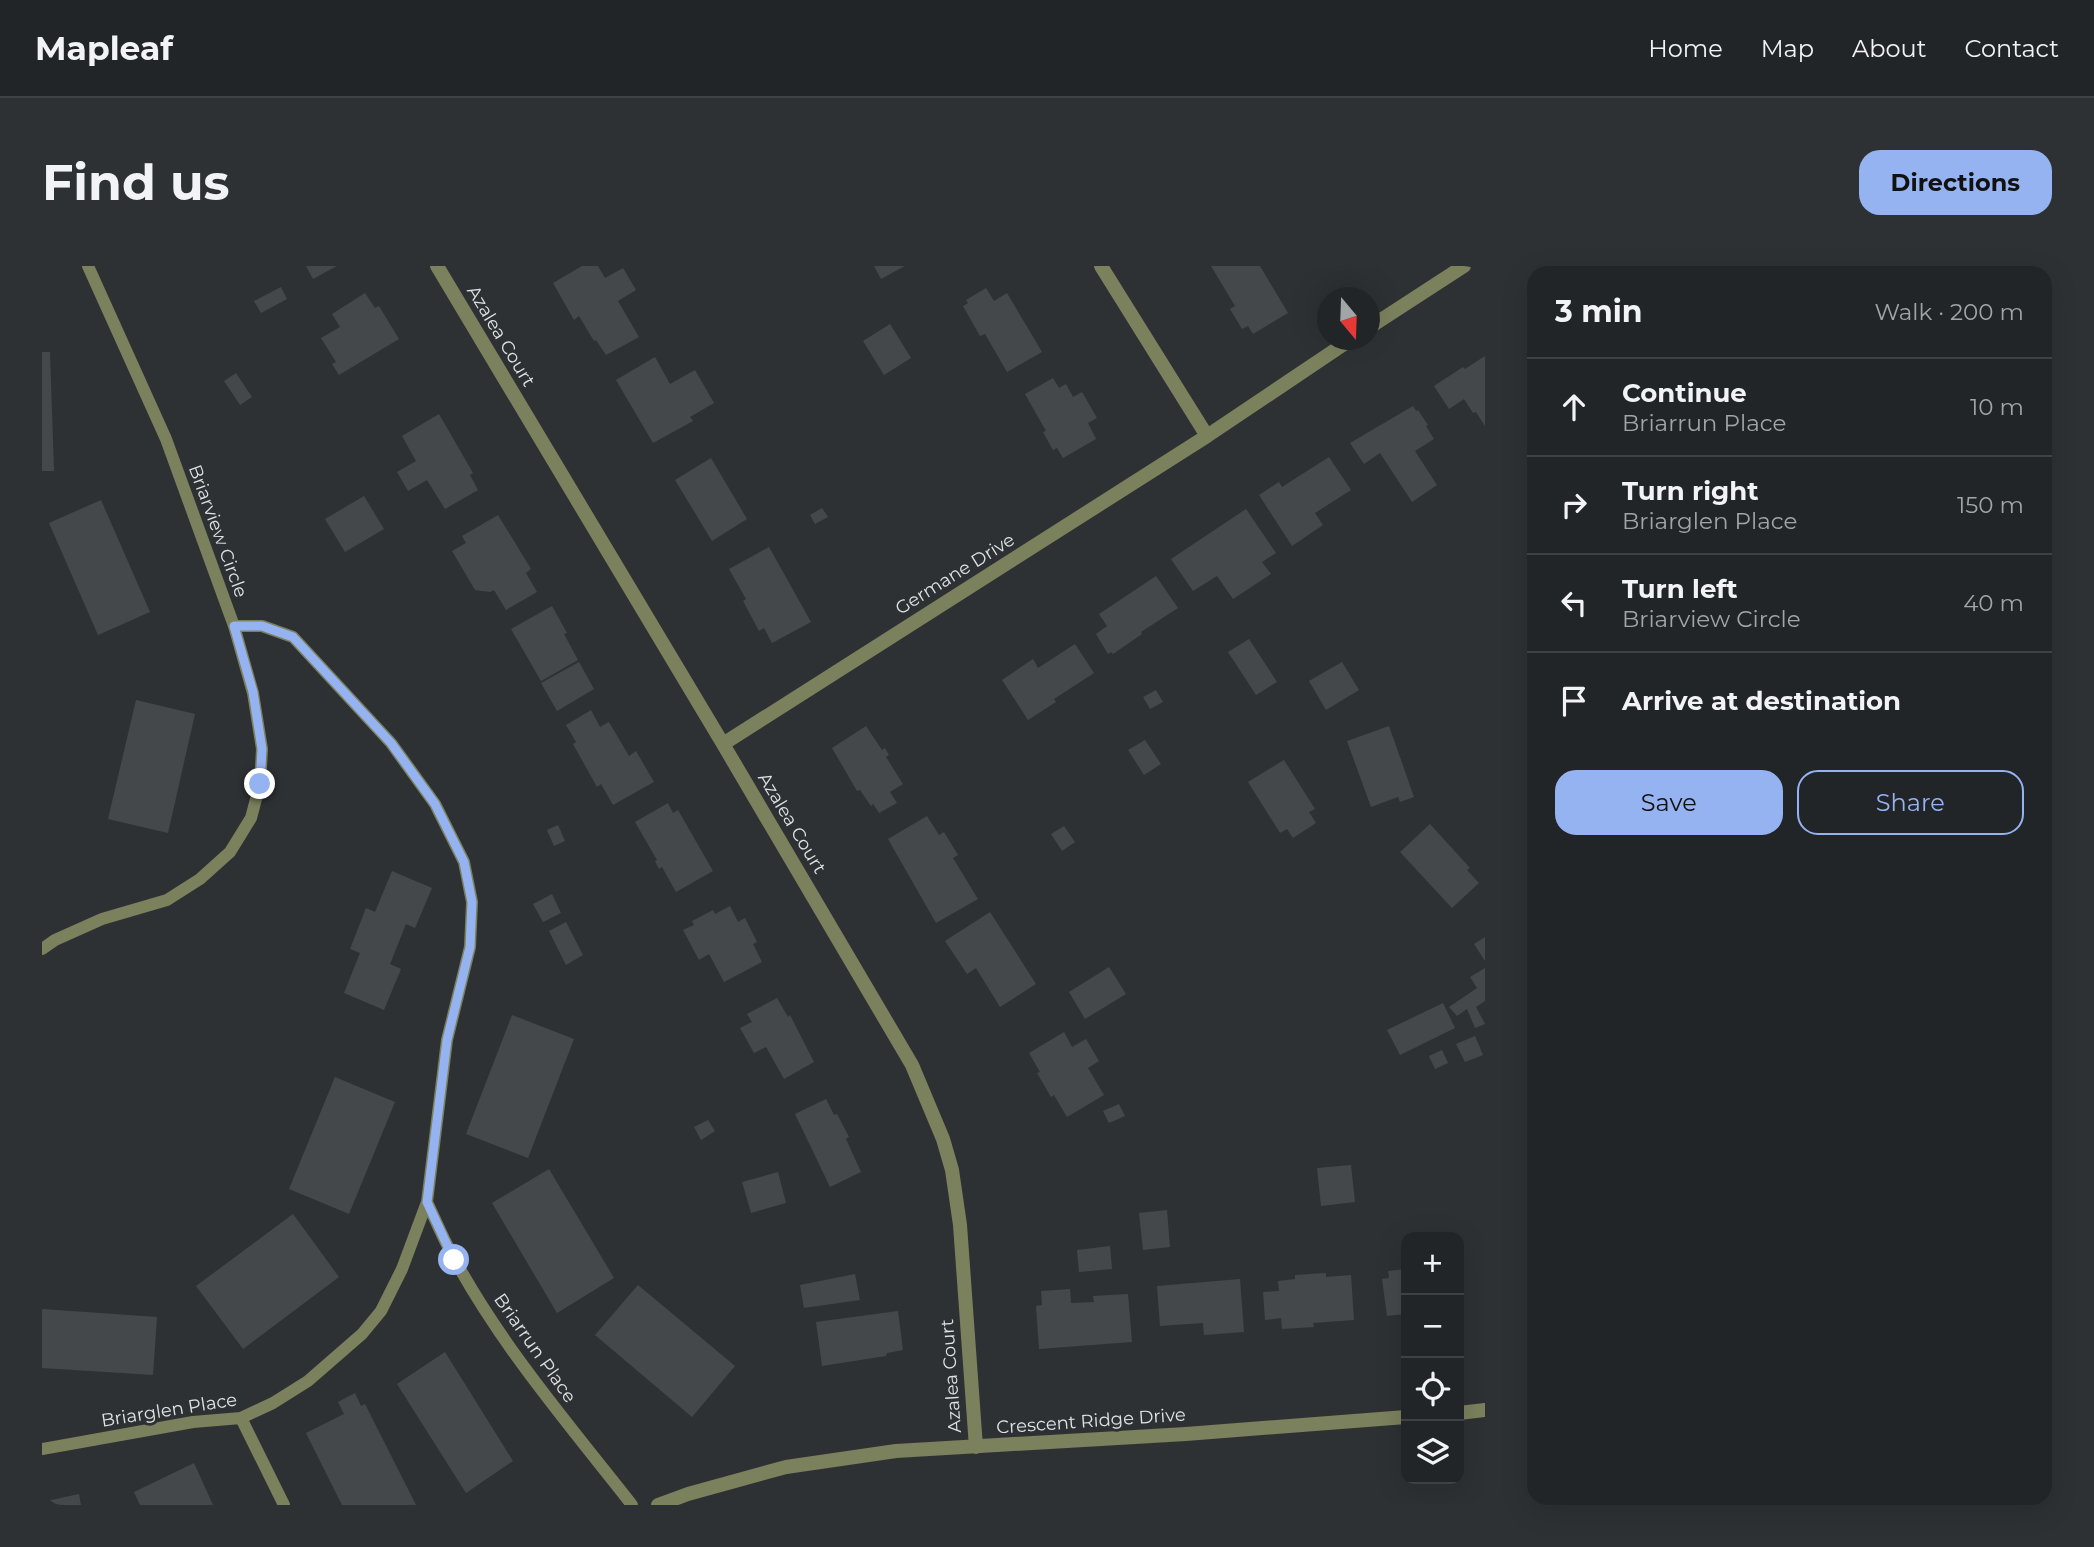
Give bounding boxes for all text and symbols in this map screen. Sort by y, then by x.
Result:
text: Mapleaf [35,28,173,68]
text: Home [1648,34,1723,63]
text: Map [1761,34,1814,63]
text: About [1852,34,1926,63]
text: Contact [1964,34,2059,63]
button: Directions [1859,150,2052,215]
text: Find us [42,153,230,212]
street label: Azalea Court [462,281,540,391]
north arrow [1317,287,1380,350]
text: 3 min [1555,293,1642,330]
text: Walk · 200 m [1874,298,2024,326]
text: Continue [1622,377,1747,409]
icon: ahead [1555,388,1593,426]
text: 10 m [1970,393,2024,421]
text: Briarrun Place [1622,409,1786,437]
street label: Briarview Circle [184,462,252,601]
text: Turn right [1622,475,1758,507]
icon: right [1555,486,1593,524]
text: 150 m [1957,491,2024,519]
text: Briarglen Place [1622,507,1797,535]
street label: Germane Drive [891,528,1019,619]
text: Turn left [1622,573,1738,605]
icon: left [1555,584,1593,622]
text: 40 m [1963,589,2024,617]
text: Briarview Circle [1622,605,1801,633]
icon: arrive [1555,682,1593,720]
text: Arrive at destination [1622,685,1901,717]
route end [244,768,275,799]
street label: Azalea Court [753,768,831,878]
button: Save [1555,770,1783,835]
button: Share [1797,770,2024,835]
map controls [1401,1232,1464,1484]
button: + [1401,1232,1464,1295]
route start [438,1244,469,1275]
street label: Briarrun Place [489,1289,581,1407]
button: − [1401,1295,1464,1358]
street label: Azalea Court [936,1318,966,1434]
button: locate [1401,1358,1464,1421]
street label: Briarglen Place [99,1388,239,1432]
street label: Crescent Ridge Drive [996,1403,1186,1439]
button: layers [1401,1421,1464,1484]

